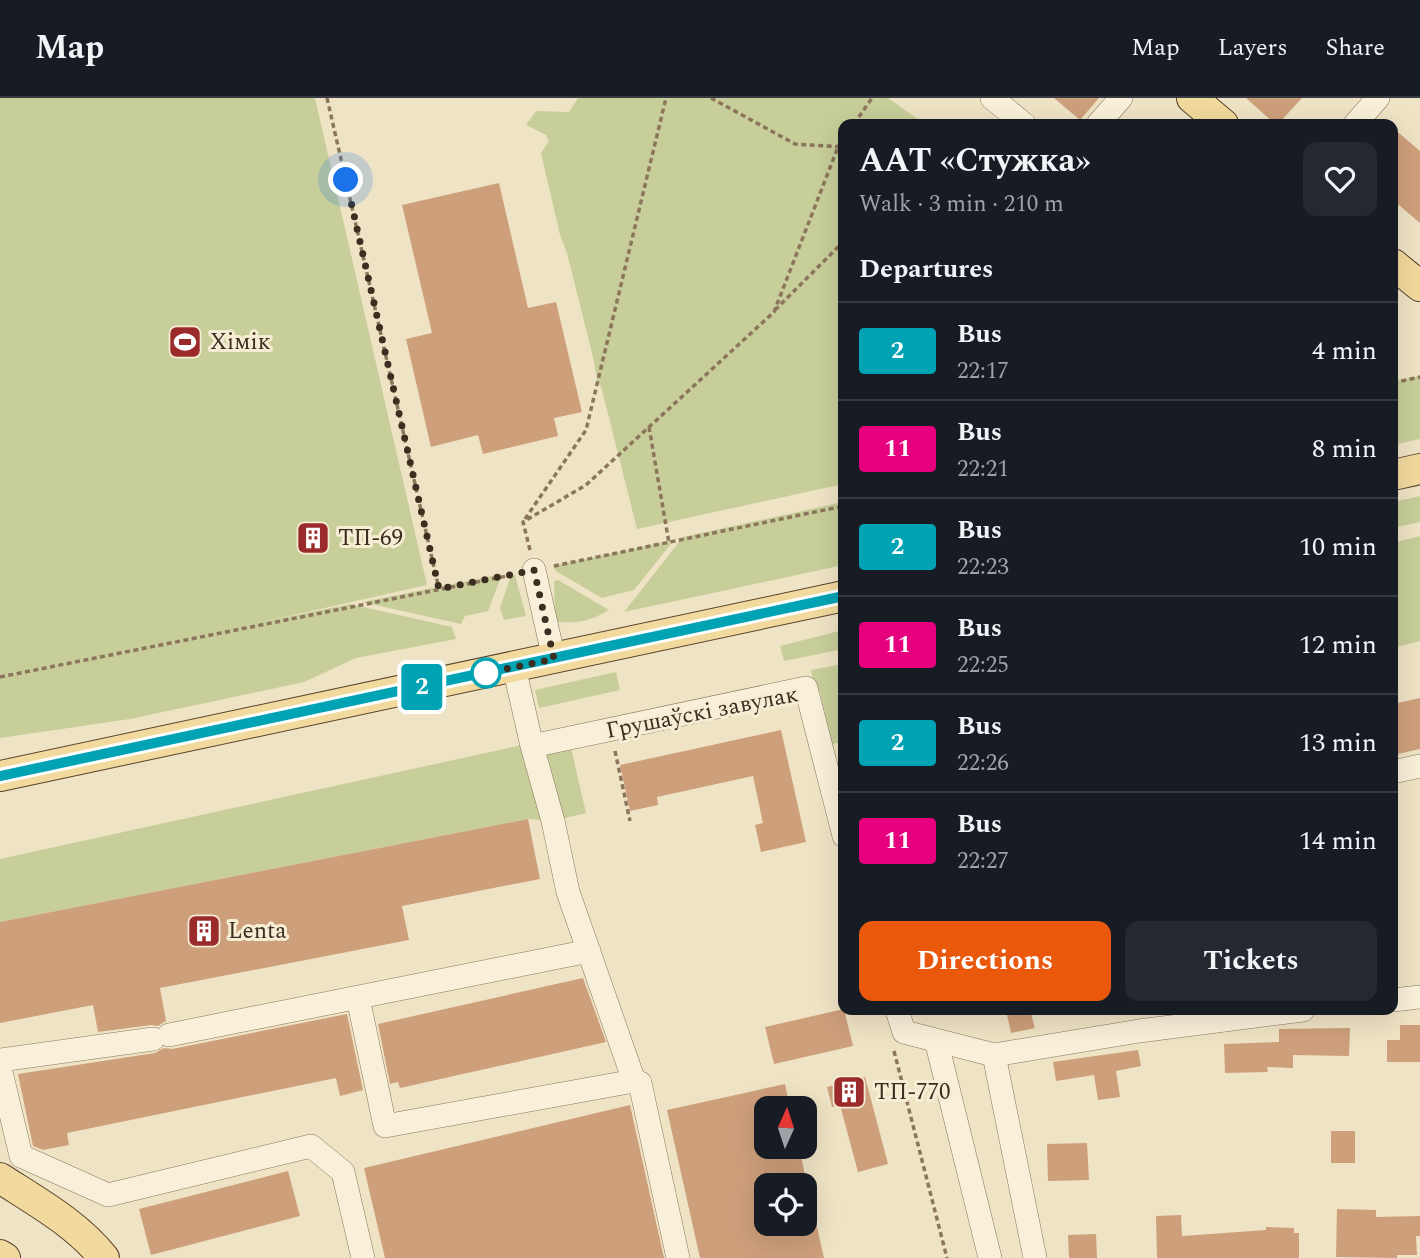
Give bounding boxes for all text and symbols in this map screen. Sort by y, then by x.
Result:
text: Map [35,23,104,73]
text: Map [1131,30,1180,66]
text: Layers [1218,30,1288,66]
text: Share [1326,30,1385,66]
text: ААТ «Стужка» [859,136,1091,186]
button: heart [1303,142,1377,216]
your location [328,162,363,197]
text: Walk · 3 min · 210 m [859,187,1064,222]
text: Departures [859,249,993,289]
text: Bus [957,314,1002,354]
sports icon: Хімік [166,323,204,361]
place label: Хімік [210,325,271,360]
text: 4 min [1312,331,1377,371]
text: 2 [891,333,904,369]
text: 22:17 [957,354,1009,389]
text: Bus [957,412,1002,452]
text: 8 min [1312,429,1377,469]
text: 11 [884,431,911,467]
text: 22:21 [957,452,1009,487]
text: Bus [957,510,1002,550]
building icon: ТП-69 [294,519,332,557]
place label: ТП-69 [338,521,403,556]
text: 10 min [1299,527,1377,567]
text: 2 [891,529,904,565]
text: 22:23 [957,550,1009,585]
text: Bus [957,608,1002,648]
text: 12 min [1299,625,1377,665]
text: 11 [884,627,911,663]
text: 22:25 [957,648,1009,683]
unlabelled marker [471,658,501,688]
line badge: 2 [399,664,445,710]
text: 2 [415,669,429,705]
street label: Грушаўскі завулак [603,677,801,749]
text: Bus [957,706,1002,746]
text: 13 min [1299,723,1377,763]
text: 2 [891,725,904,761]
text: 22:26 [957,746,1009,781]
text: Bus [957,804,1002,844]
text: 14 min [1299,821,1377,861]
text: 11 [884,823,911,859]
text: 22:27 [957,844,1009,879]
building icon: Lenta [185,912,223,950]
place label: Lenta [228,914,286,949]
button: Directions [859,921,1111,1001]
button: Tickets [1125,921,1377,1001]
building icon: ТП-770 [830,1073,868,1111]
place label: ТП-770 [874,1075,951,1110]
north arrow [754,1096,817,1158]
map controls [754,1096,817,1236]
button: locate [754,1173,817,1236]

